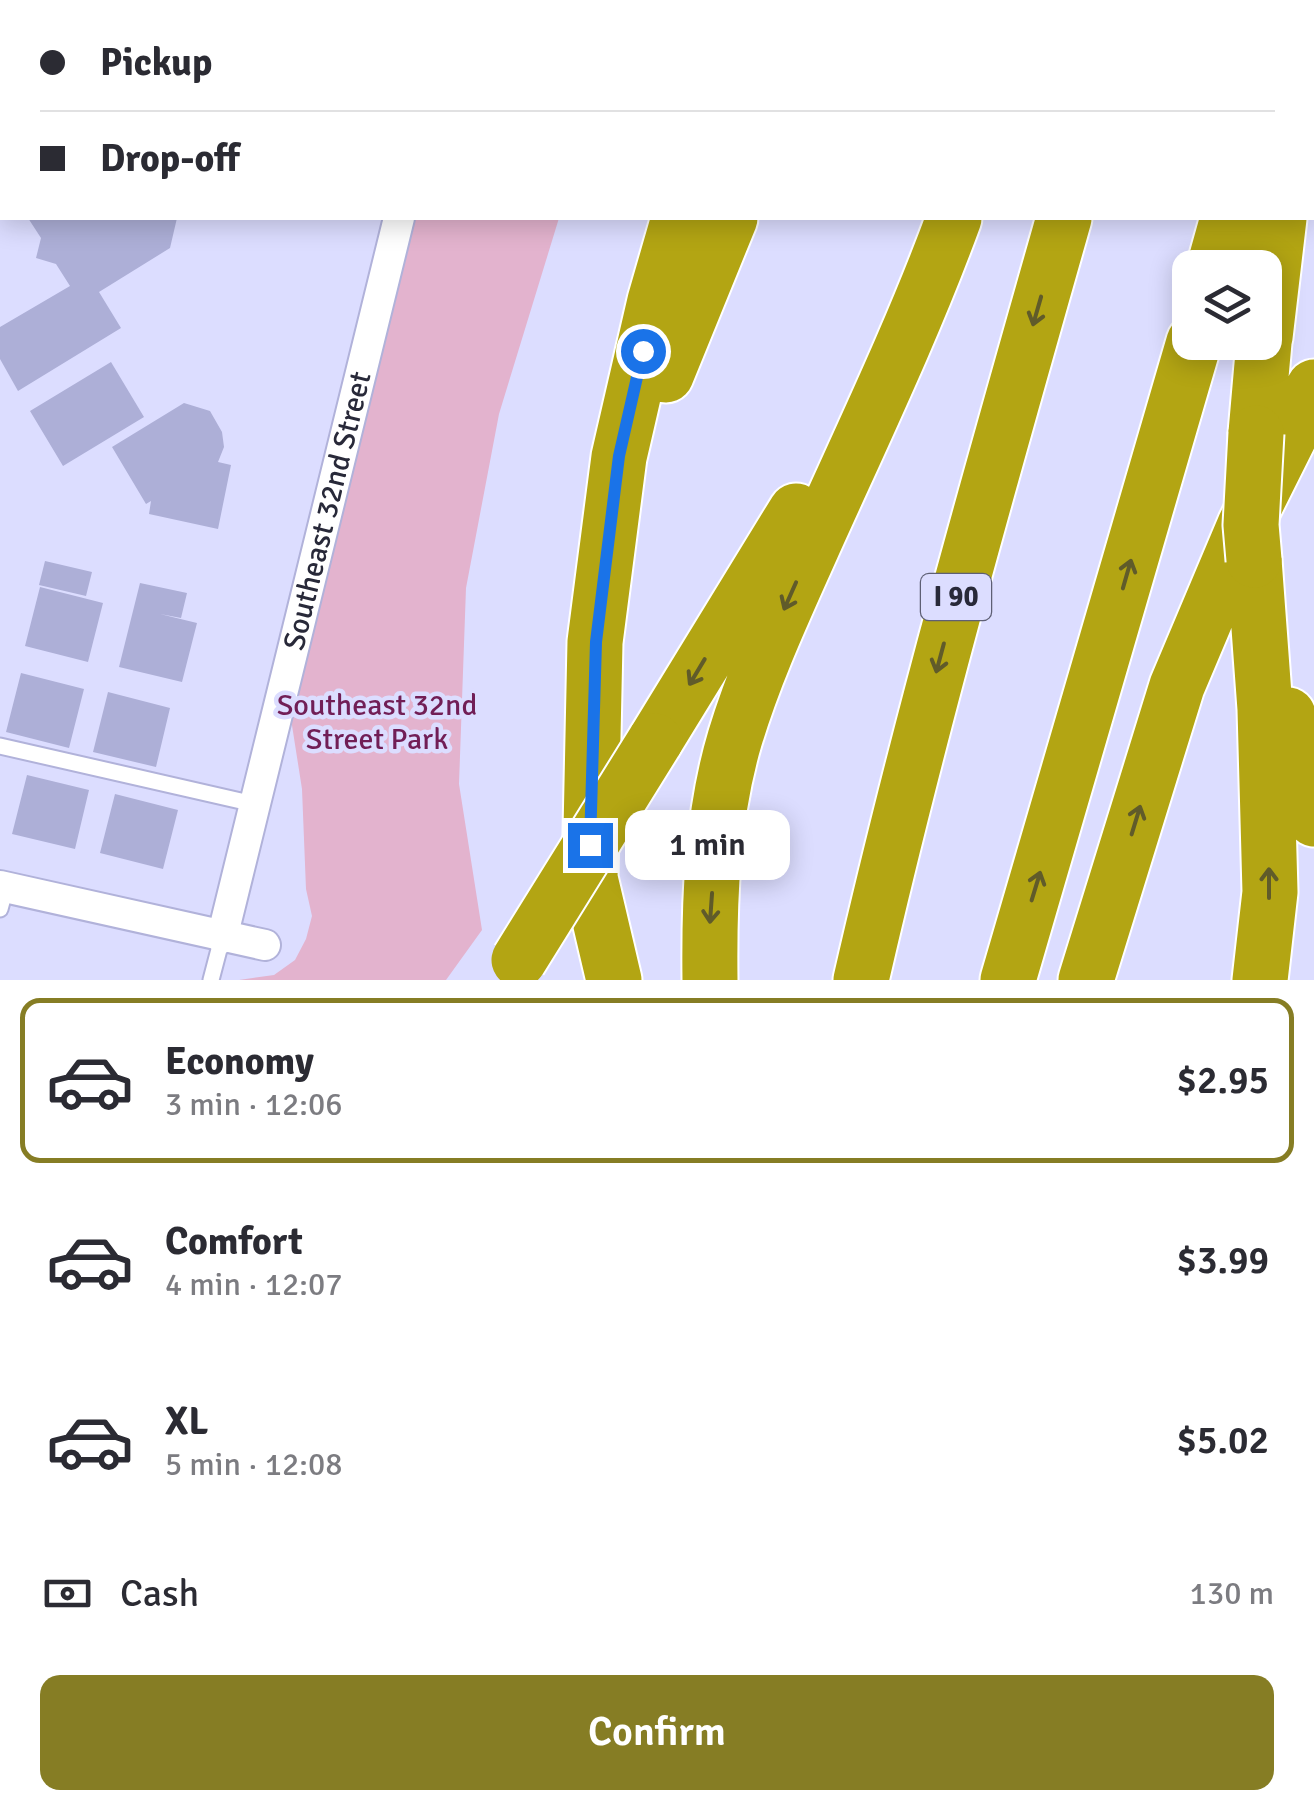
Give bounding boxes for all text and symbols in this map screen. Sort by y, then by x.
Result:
text: Pickup [100,39,212,86]
text: Drop-off [100,135,240,182]
map controls [1172,250,1282,360]
button: layers [1172,250,1282,360]
one-way arrow [1027,295,1045,326]
route start [621,329,666,374]
street label: Southeast 32nd Street [275,368,379,654]
one-way arrow [1119,559,1137,591]
road number: I 90 [921,574,991,620]
one-way arrow [780,580,798,611]
one-way arrow [929,642,948,673]
one-way arrow [687,657,707,686]
park label: Southeast 32nd Street Park [277,687,477,758]
one-way arrow [1128,805,1146,836]
callout: 1 min [625,810,790,880]
route end [568,823,613,868]
text: 1 min [669,825,746,864]
one-way arrow [1260,868,1278,900]
one-way arrow [1028,871,1046,903]
one-way arrow [701,892,720,924]
icon: car [45,1036,135,1126]
text: Economy [165,1038,314,1085]
text: $2.95 [1176,1057,1269,1104]
text: 3 min · 12:06 [165,1085,343,1124]
icon: car [45,1216,135,1306]
text: Comfort [165,1218,303,1265]
text: $3.99 [1176,1237,1269,1284]
text: 4 min · 12:07 [165,1265,343,1304]
icon: car [45,1396,135,1486]
text: XL [165,1398,208,1445]
text: $5.02 [1176,1417,1269,1464]
text: 5 min · 12:08 [165,1445,343,1484]
icon: cash [40,1566,95,1621]
text: Cash [120,1570,199,1617]
text: 130 m [1190,1574,1274,1613]
button: Confirm [40,1675,1274,1790]

